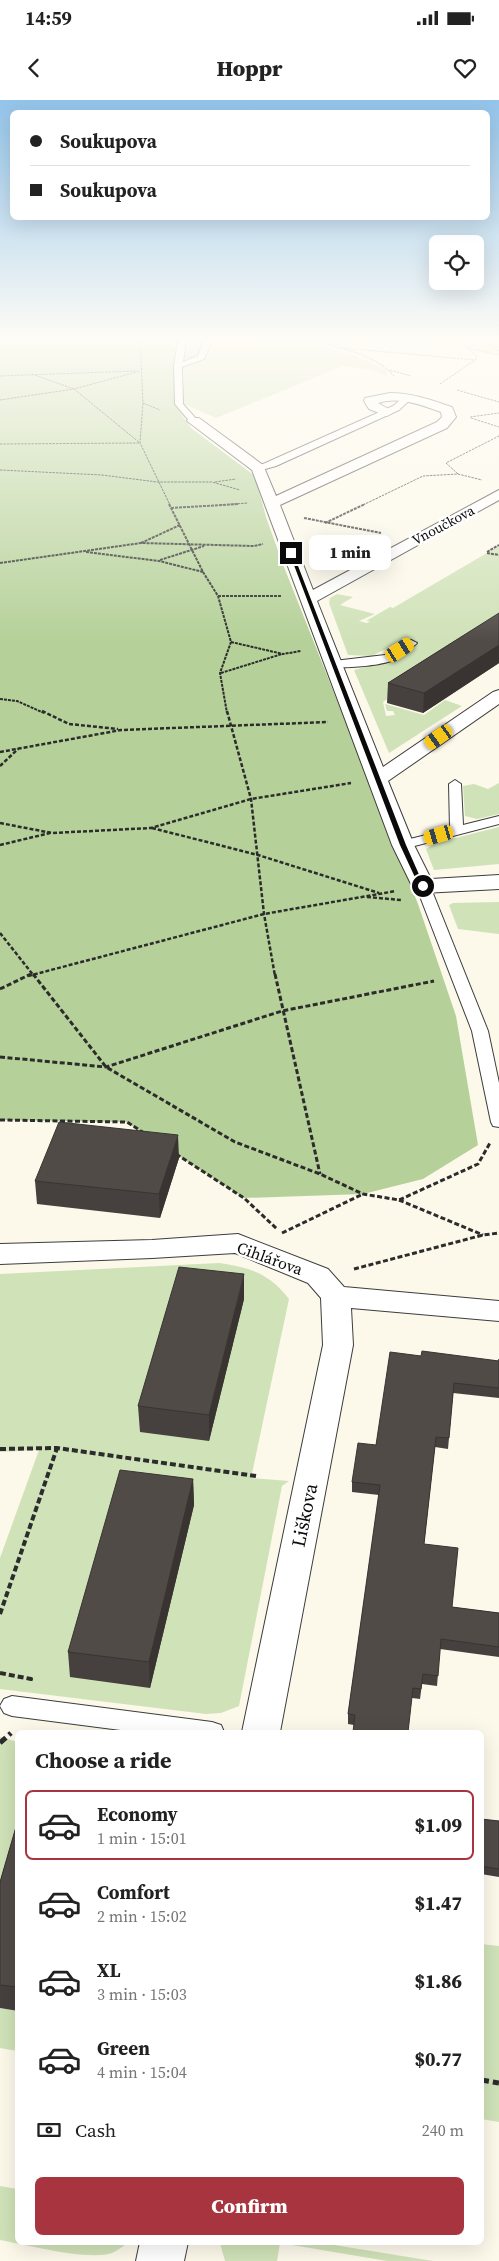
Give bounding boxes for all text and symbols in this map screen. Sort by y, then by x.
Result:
text: 14:59 [25,5,72,31]
text: Hoppr [217,53,282,83]
icon: back [20,54,48,82]
icon: heart [451,54,479,82]
text: Soukupova [60,128,157,154]
text: Soukupova [60,177,157,203]
map controls [429,235,484,290]
button: locate [429,235,484,290]
street label: Vnoučkova [408,500,479,550]
callout: 1 min [308,536,391,570]
text: 1 min [329,541,371,563]
route end [280,542,302,564]
car [383,636,416,664]
car [422,722,455,752]
car [422,824,455,846]
route start [412,875,434,897]
street label: Cihlářova [234,1236,307,1280]
street label: Liškova [285,1480,323,1549]
text: Choose a ride [35,1745,172,1775]
text: Economy [97,1801,178,1827]
icon: car [37,1803,82,1848]
text: $1.09 [414,1812,462,1838]
text: 1 min · 15:01 [97,1827,187,1849]
text: Comfort [97,1879,170,1905]
icon: car [37,1881,82,1926]
text: $1.47 [414,1890,462,1916]
text: 2 min · 15:02 [97,1905,187,1927]
text: XL [97,1957,120,1983]
icon: car [37,1959,82,2004]
text: $1.86 [414,1968,462,1994]
text: 3 min · 15:03 [97,1983,187,2005]
text: Green [97,2035,150,2061]
icon: car [37,2037,82,2082]
text: $0.77 [414,2046,462,2072]
text: 4 min · 15:04 [97,2061,187,2083]
icon: cash [35,2116,63,2144]
text: Cash [75,2117,116,2143]
text: 240 m [422,2119,464,2141]
button: Confirm [35,2177,464,2235]

